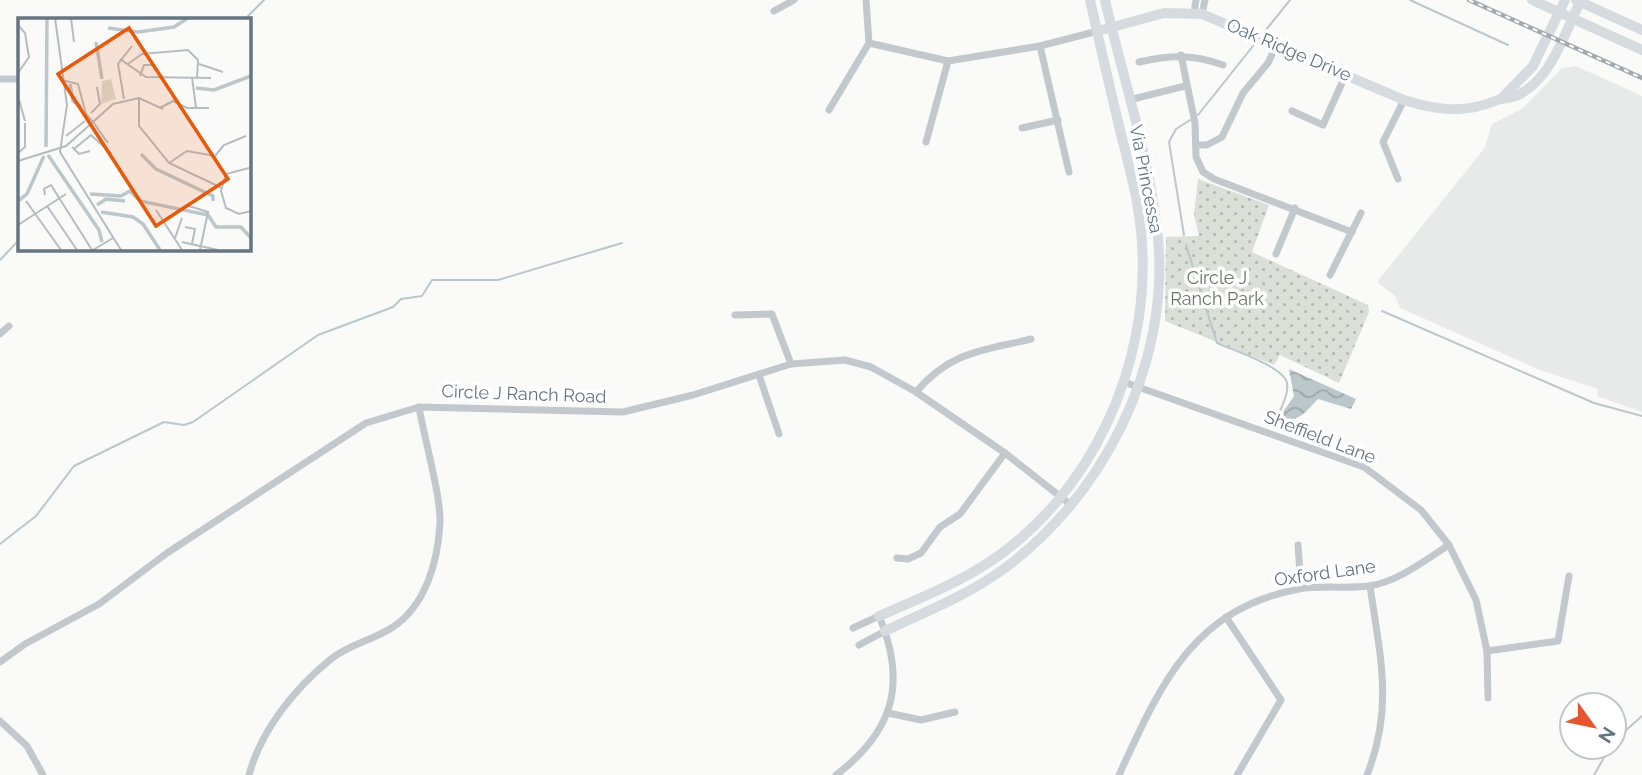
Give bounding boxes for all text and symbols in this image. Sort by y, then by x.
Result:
street label: Oak Ridge Drive [1224,14,1355,85]
inset map [18,18,250,250]
street label: Via Princessa [1126,123,1167,235]
park label: Circle J Ranch Park [1170,267,1264,309]
street label: Circle J Ranch Road [441,380,607,407]
street label: Sheffield Lane [1261,406,1379,468]
street label: Oxford Lane [1273,555,1377,590]
north arrow [1558,691,1628,761]
text: N [1594,723,1620,747]

